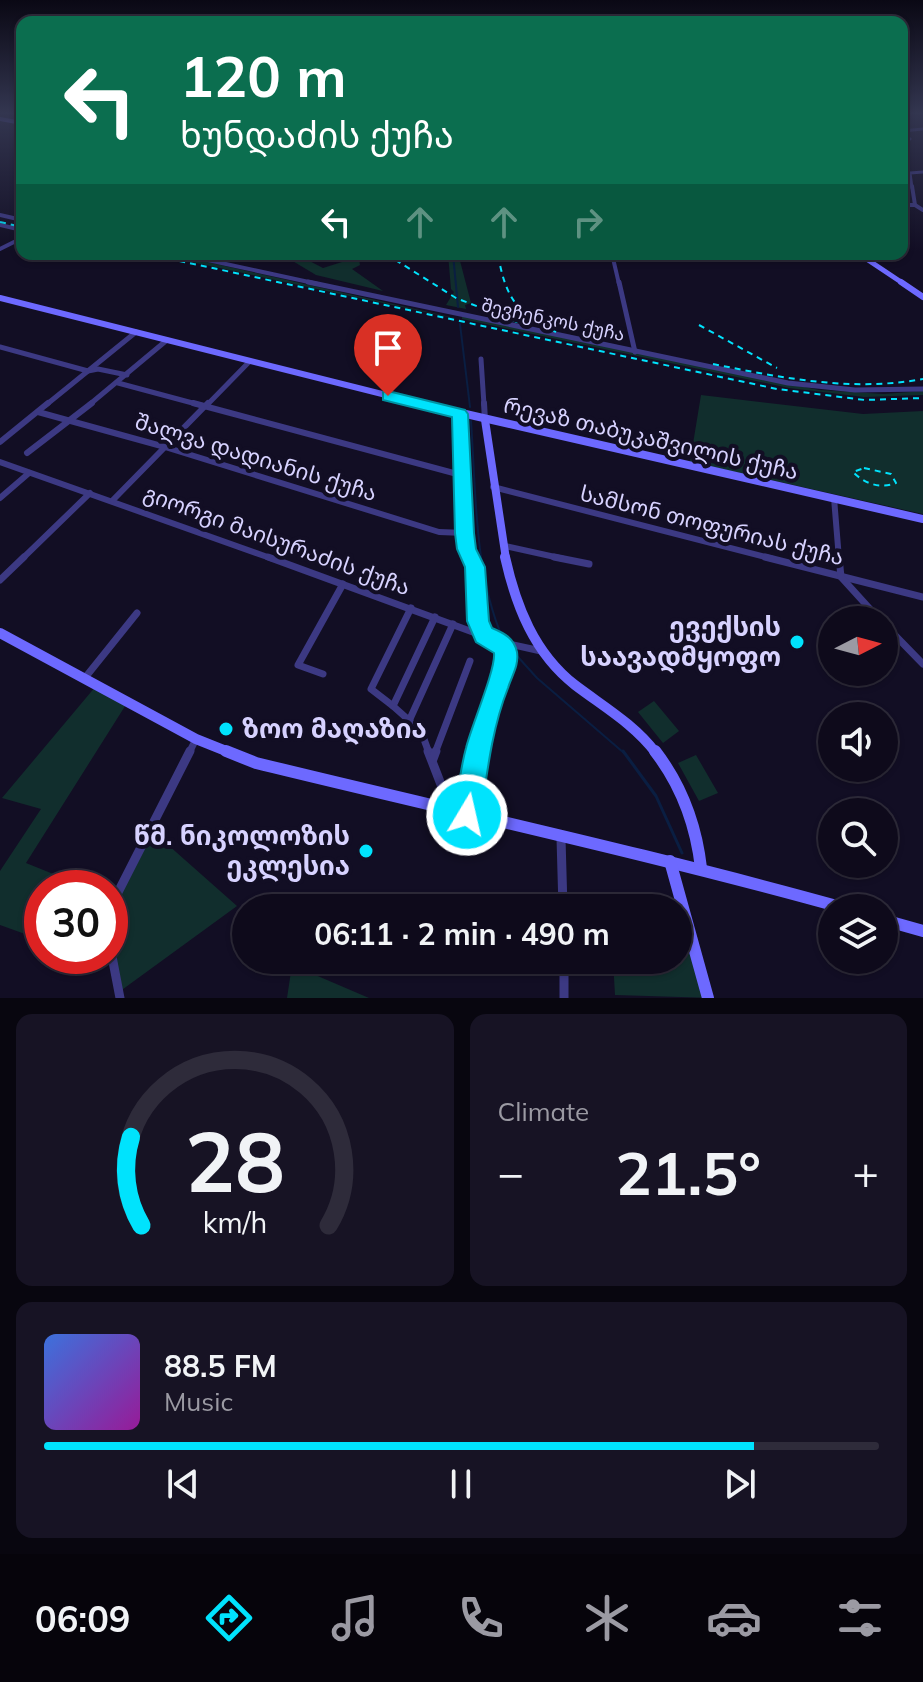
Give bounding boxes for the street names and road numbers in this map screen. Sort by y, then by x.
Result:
street label: შევჩენკოს ქუჩა [479,293,627,346]
street label: რევაზ თაბუკაშვილის ქუჩა [501,390,801,486]
street label: შალვა დადიანის ქუჩა [132,407,380,507]
street label: გიორგი მაისურაძის ქუჩა [140,479,414,601]
street label: სამსონ თოფურიას ქუჩა [577,479,847,571]

